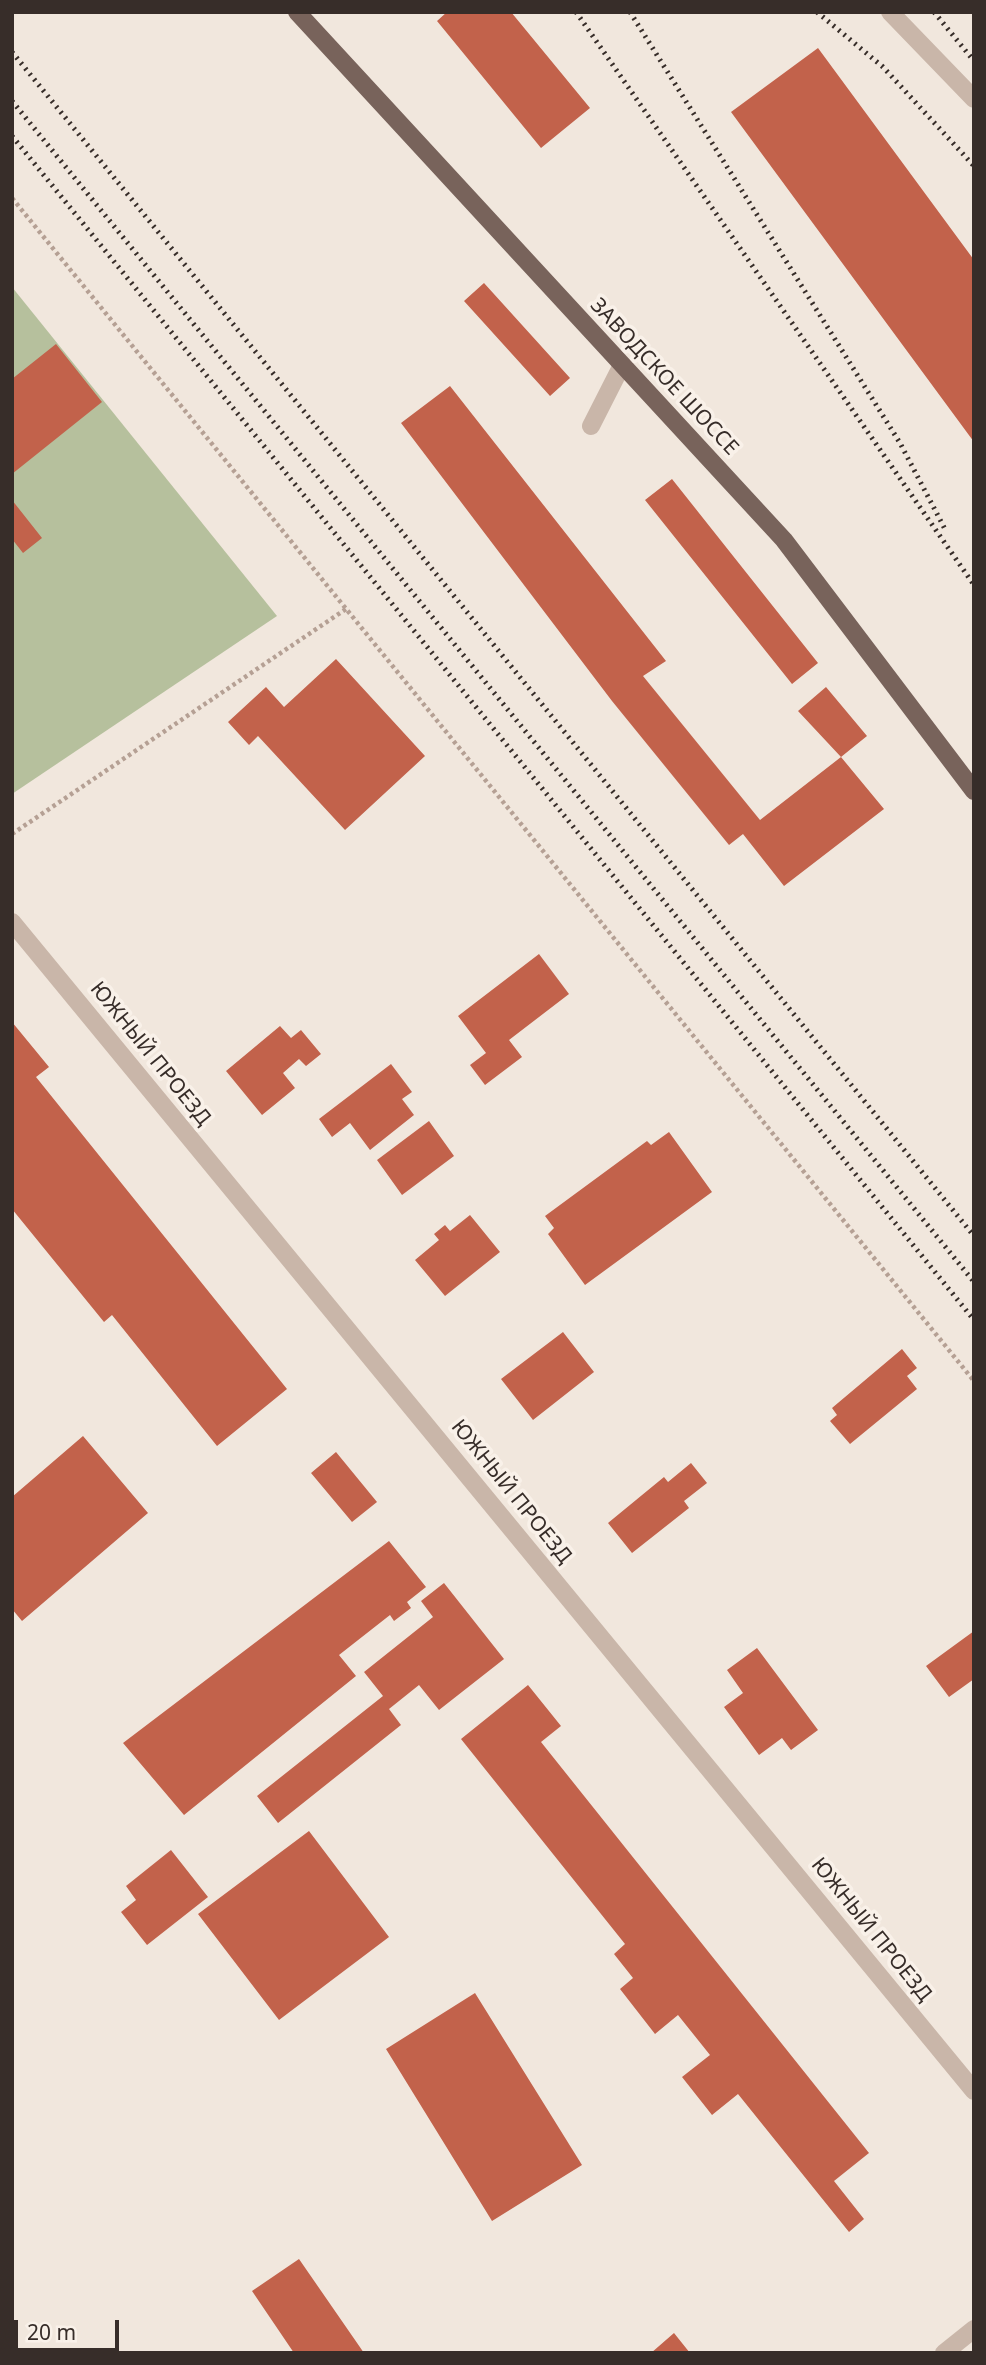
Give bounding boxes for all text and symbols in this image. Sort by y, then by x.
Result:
street label: ЗАВОДСКОЕ ШОССЕ [585,293,743,461]
street label: ЮЖНЫЙ ПРОЕЗД [84,977,216,1131]
street label: ЮЖНЫЙ ПРОЕЗД [445,1415,577,1569]
street label: ЮЖНЫЙ ПРОЕЗД [805,1853,937,2007]
scale bar [18,2306,122,2350]
text: 20 m [27,2318,76,2346]

